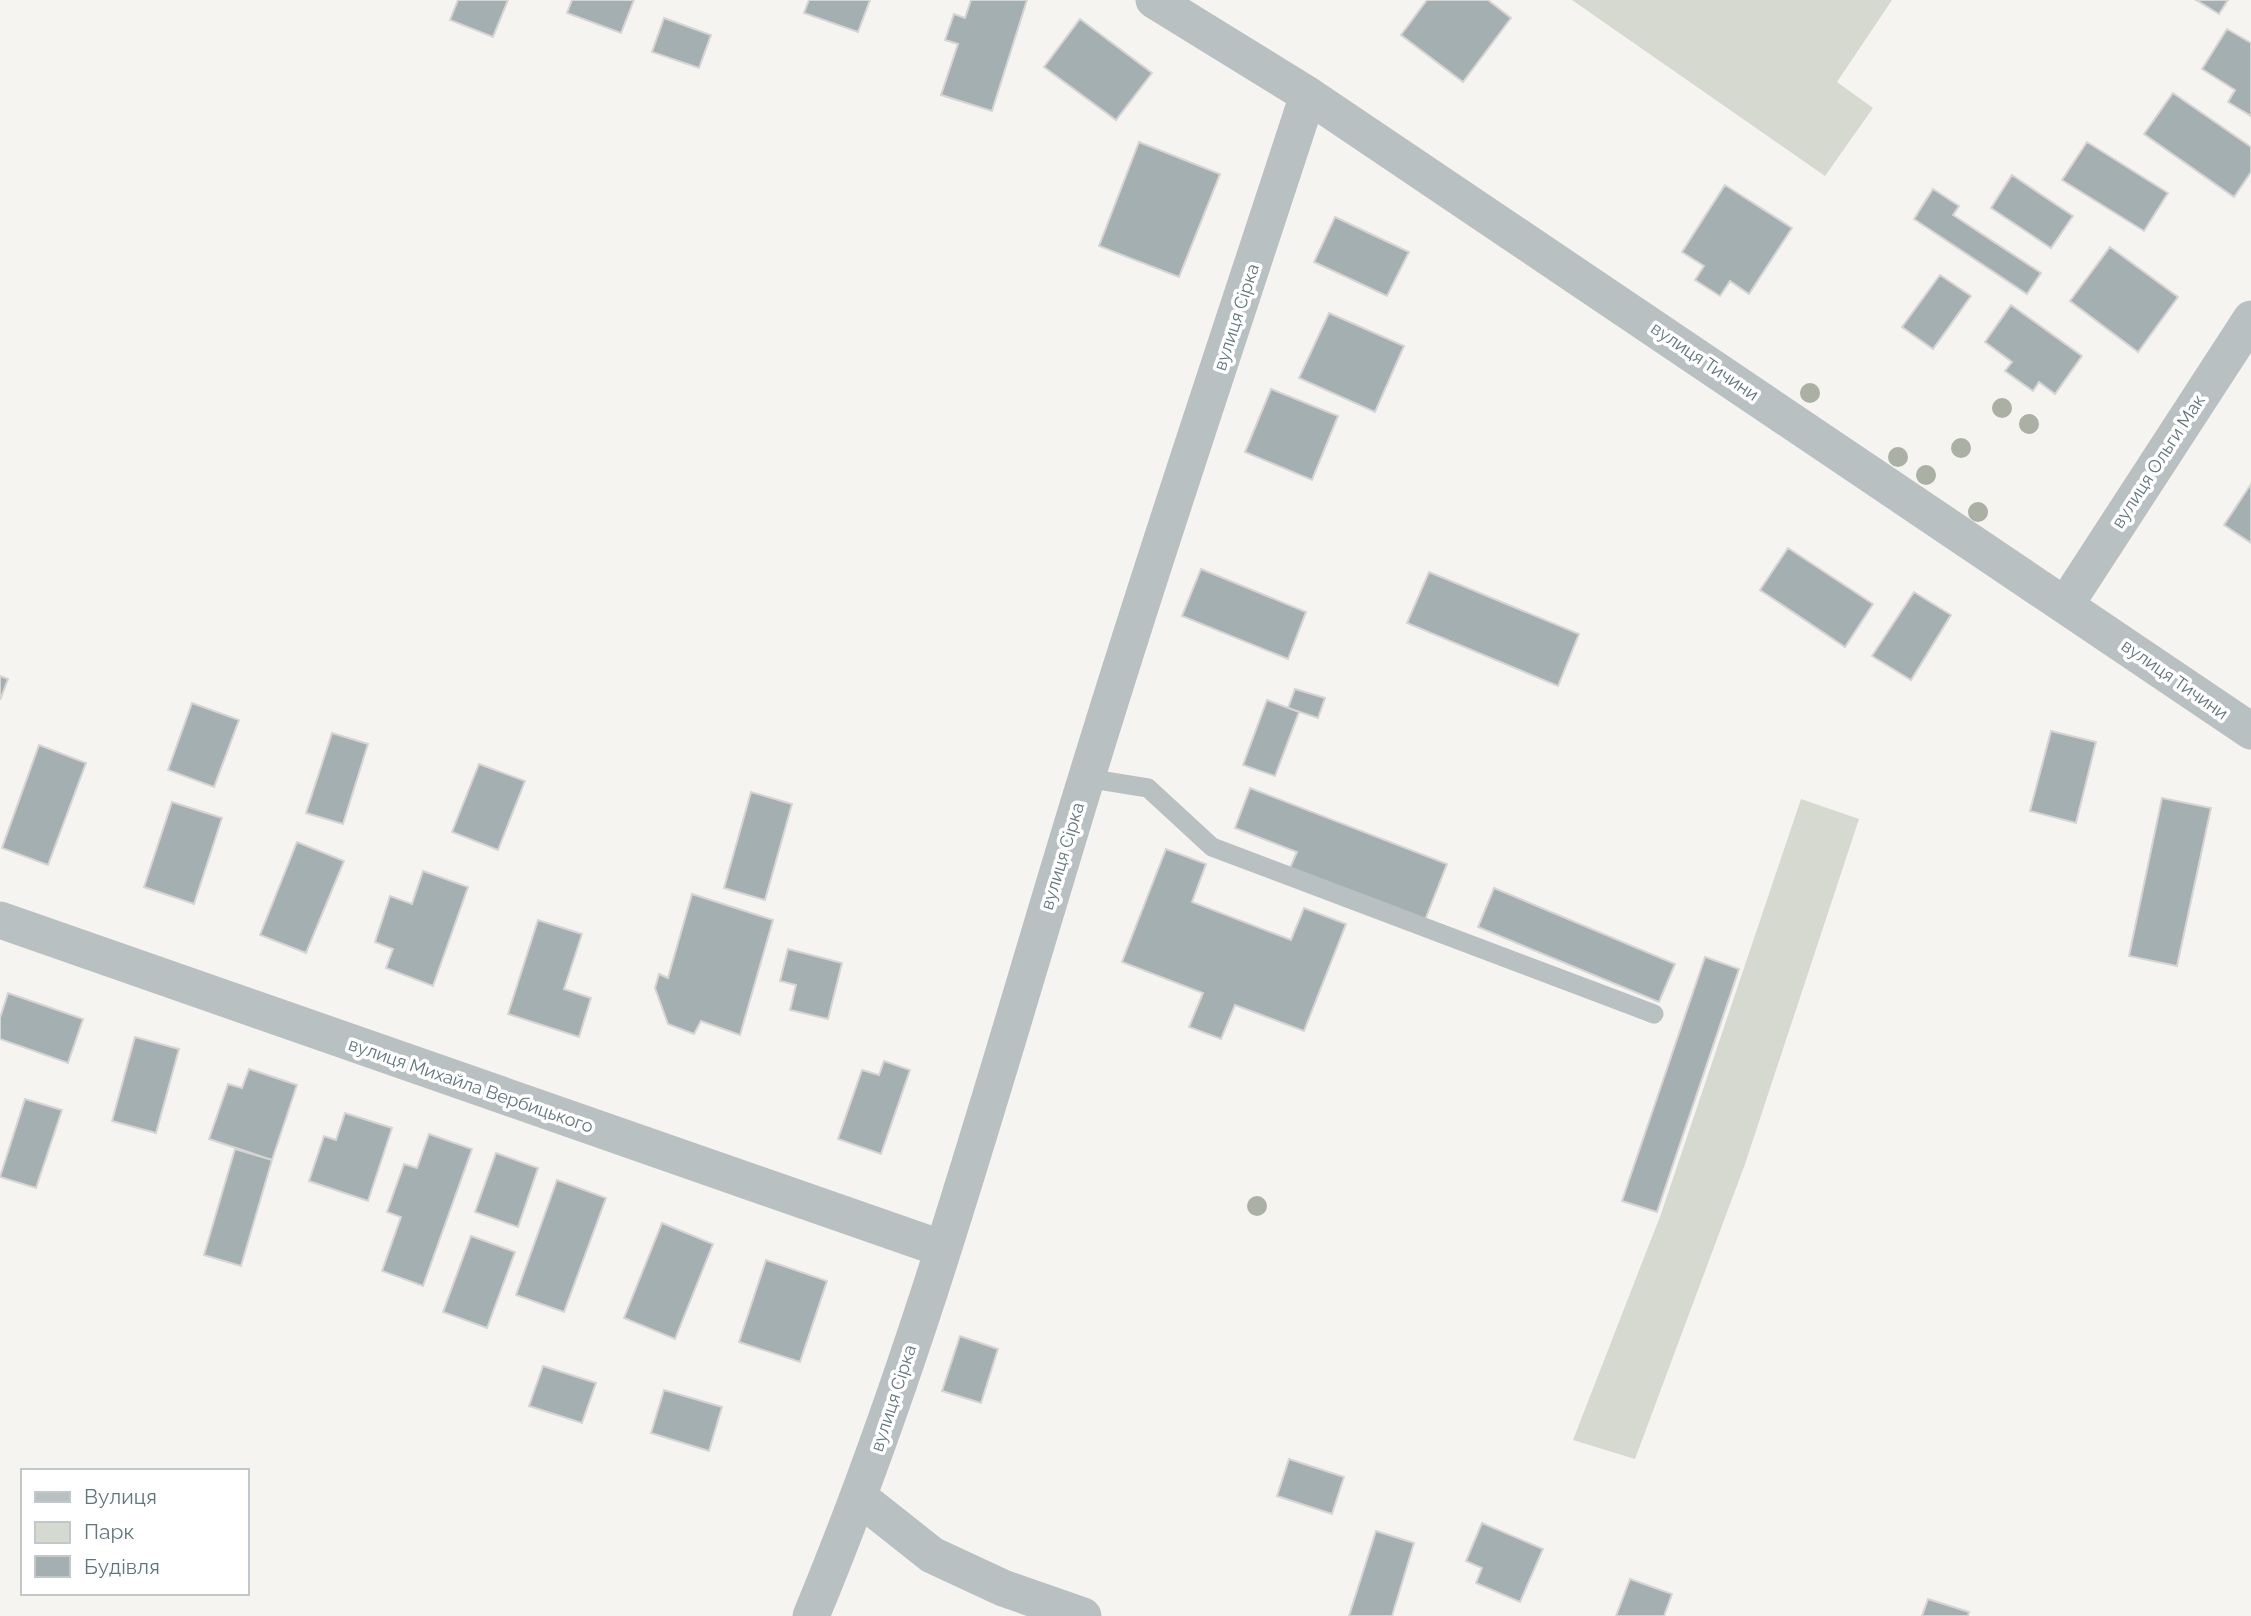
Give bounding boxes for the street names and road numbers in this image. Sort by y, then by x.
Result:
street label: вулиця Сірка [1209,261,1263,373]
street label: вулиця Тичини [1647,317,1763,405]
street label: вулиця Ольги Мак [2107,390,2209,532]
street label: вулиця Тичини [2118,634,2232,724]
street label: вулиця Сірка [1036,800,1088,912]
street label: вулиця Михайла Вербицького [346,1033,596,1137]
street label: вулиця Сірка [866,1342,920,1454]

